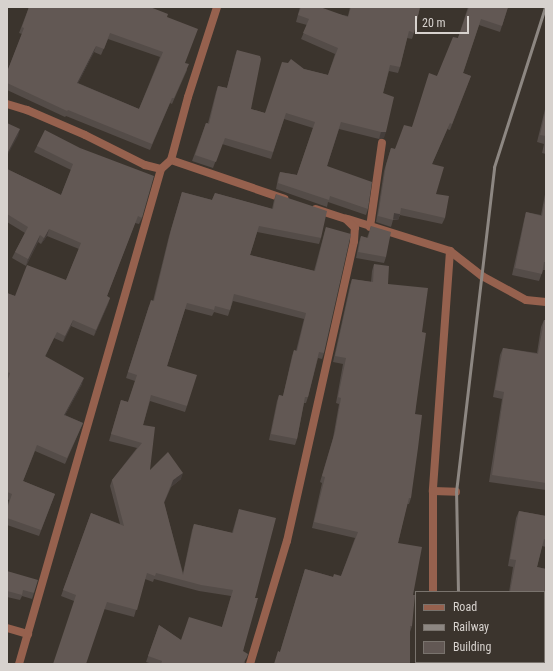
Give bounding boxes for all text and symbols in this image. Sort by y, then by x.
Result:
scale bar [417,8,471,34]
text: 20 m [422,16,446,30]
legend [415,591,545,663]
text: Road [453,600,477,614]
text: Railway [453,620,489,634]
text: Building [453,640,491,654]

